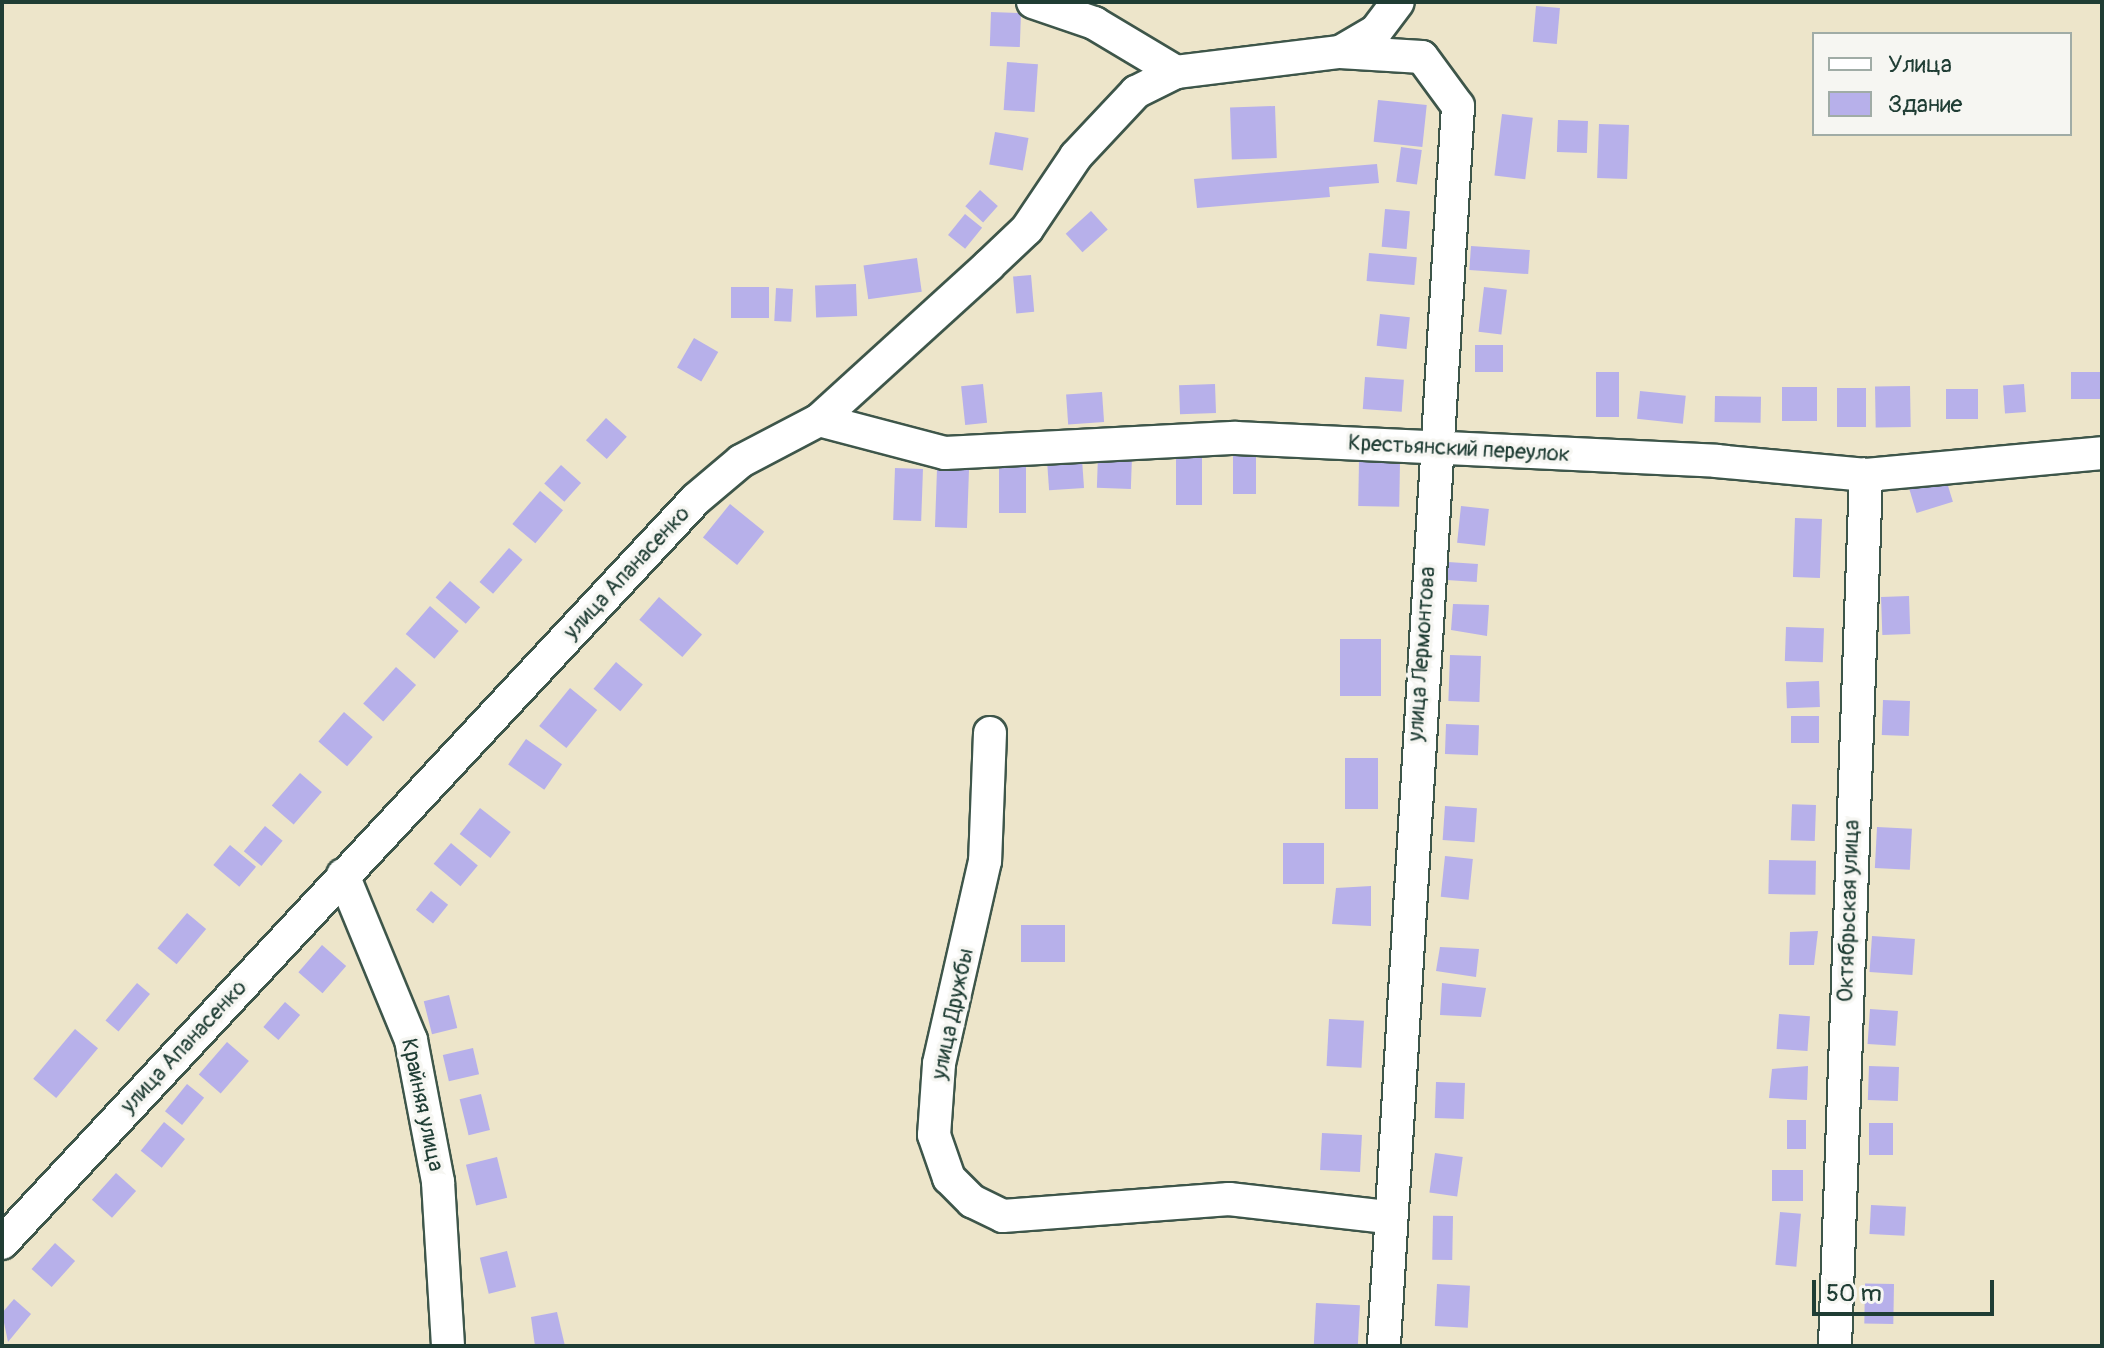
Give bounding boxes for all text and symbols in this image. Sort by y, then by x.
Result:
legend [1812,32,2072,136]
text: Улица [1888,50,1952,79]
text: Здание [1888,90,1962,119]
street label: Крестьянский переулок [1347,430,1571,468]
street label: улица Апанасенко [558,501,696,645]
street label: улица Лермонтова [1403,566,1441,742]
street label: Октябрьская улица [1833,819,1865,1003]
street label: улица Дружбы [926,946,980,1082]
street label: улица Апанасенко [115,975,253,1119]
street label: Крайняя улица [395,1036,449,1174]
scale bar [1816,1264,1998,1314]
text: 50 m [1826,1279,1882,1308]

